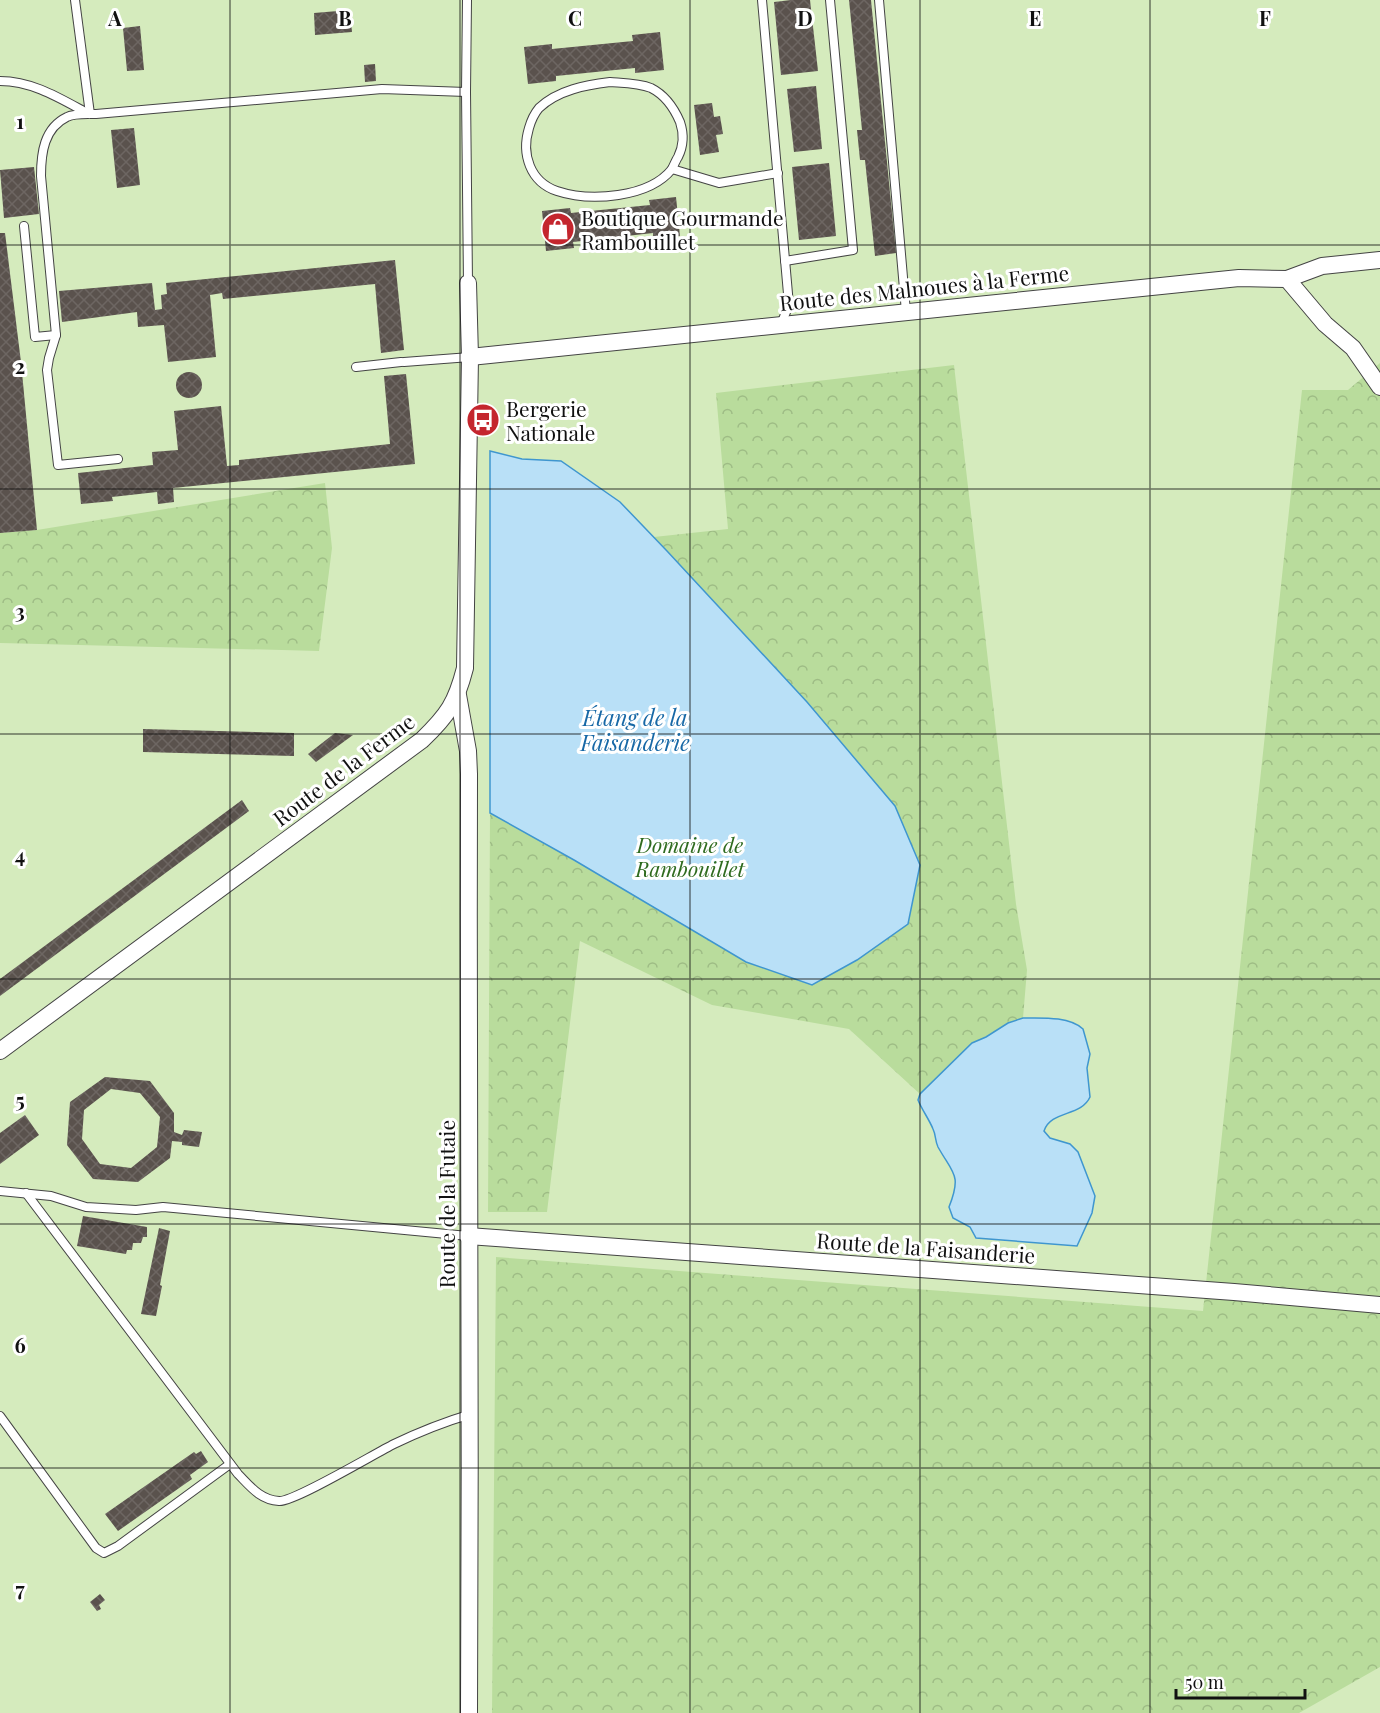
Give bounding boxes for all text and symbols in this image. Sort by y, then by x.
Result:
text: A [107,4,122,31]
text: B [338,4,352,31]
text: C [568,4,582,31]
text: D [797,4,813,31]
text: E [1029,4,1041,31]
text: F [1259,4,1271,31]
text: 1 [16,107,24,134]
place label: Boutique Gourmande Rambouillet [581,203,784,255]
shop icon: Boutique Gourmande Rambouillet [540,211,576,247]
street label: Route des Malnoues à la Ferme [778,258,1070,316]
text: 2 [15,352,25,379]
place label: Bergerie Nationale [506,394,595,446]
bus stop icon: Bergerie Nationale [465,402,501,438]
text: 3 [15,597,25,624]
water label: Étang de la Faisanderie [579,702,690,757]
street label: Route de la Ferme [267,707,419,831]
park label: Domaine de Rambouillet [634,830,745,882]
text: 4 [15,841,25,868]
text: 5 [15,1086,25,1113]
street label: Route de la Futaie [432,1120,460,1288]
street label: Route de la Faisanderie [816,1225,1036,1269]
text: 6 [14,1331,26,1358]
text: 7 [15,1575,25,1602]
scale bar [1176,1662,1305,1700]
text: 50 m [1185,1670,1224,1694]

